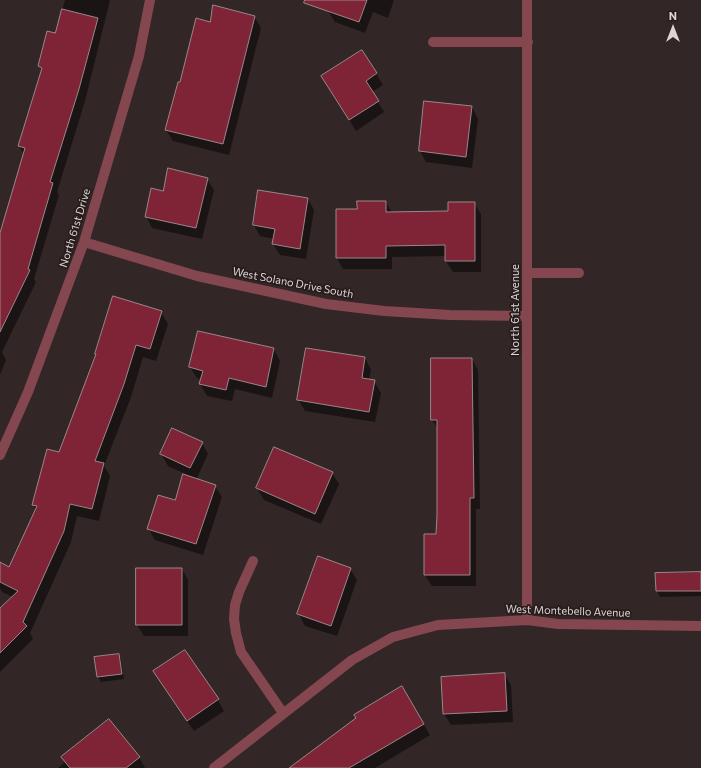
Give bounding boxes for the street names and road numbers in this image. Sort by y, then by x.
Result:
street label: North 61st Drive [57,187,93,269]
street label: North 61st Avenue [508,264,522,356]
street label: West Solano Drive South [231,265,355,301]
street label: West Montebello Avenue [505,602,631,620]

